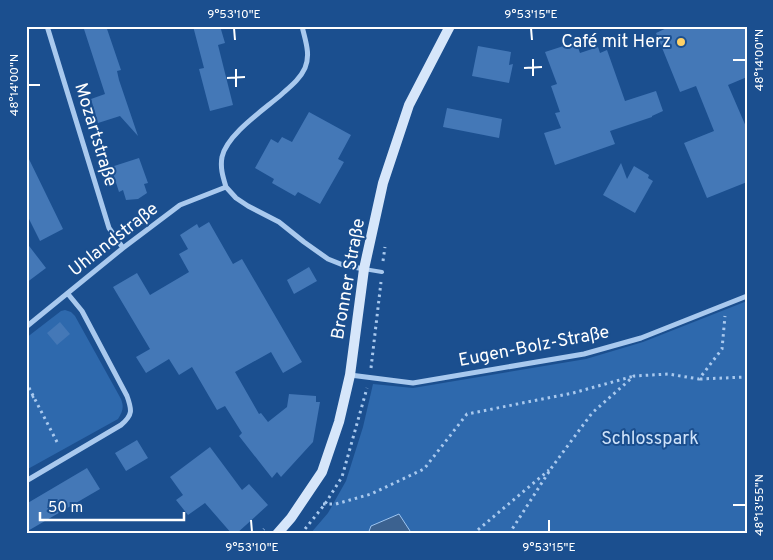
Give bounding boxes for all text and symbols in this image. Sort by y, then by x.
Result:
text: 9°53'10"E [207,7,261,23]
text: 9°53'15"E [504,7,558,23]
text: 48°14'00"N [752,29,768,91]
place label: Café mit Herz [561,31,671,54]
marker: Café mit Herz [675,36,687,48]
text: 48°14'00"N [7,54,23,116]
street label: Mozartstraße [68,80,122,190]
street label: Uhlandstraße [65,198,163,282]
street label: Bronner Straße [327,217,371,341]
street label: Eugen-Bolz-Straße [457,321,611,373]
park label: Schlosspark [601,428,699,451]
text: 48°13'55"N [752,474,768,536]
scale bar [40,490,184,522]
text: 50 m [48,499,83,518]
text: 9°53'10"E [225,540,279,556]
text: 9°53'15"E [522,540,576,556]

